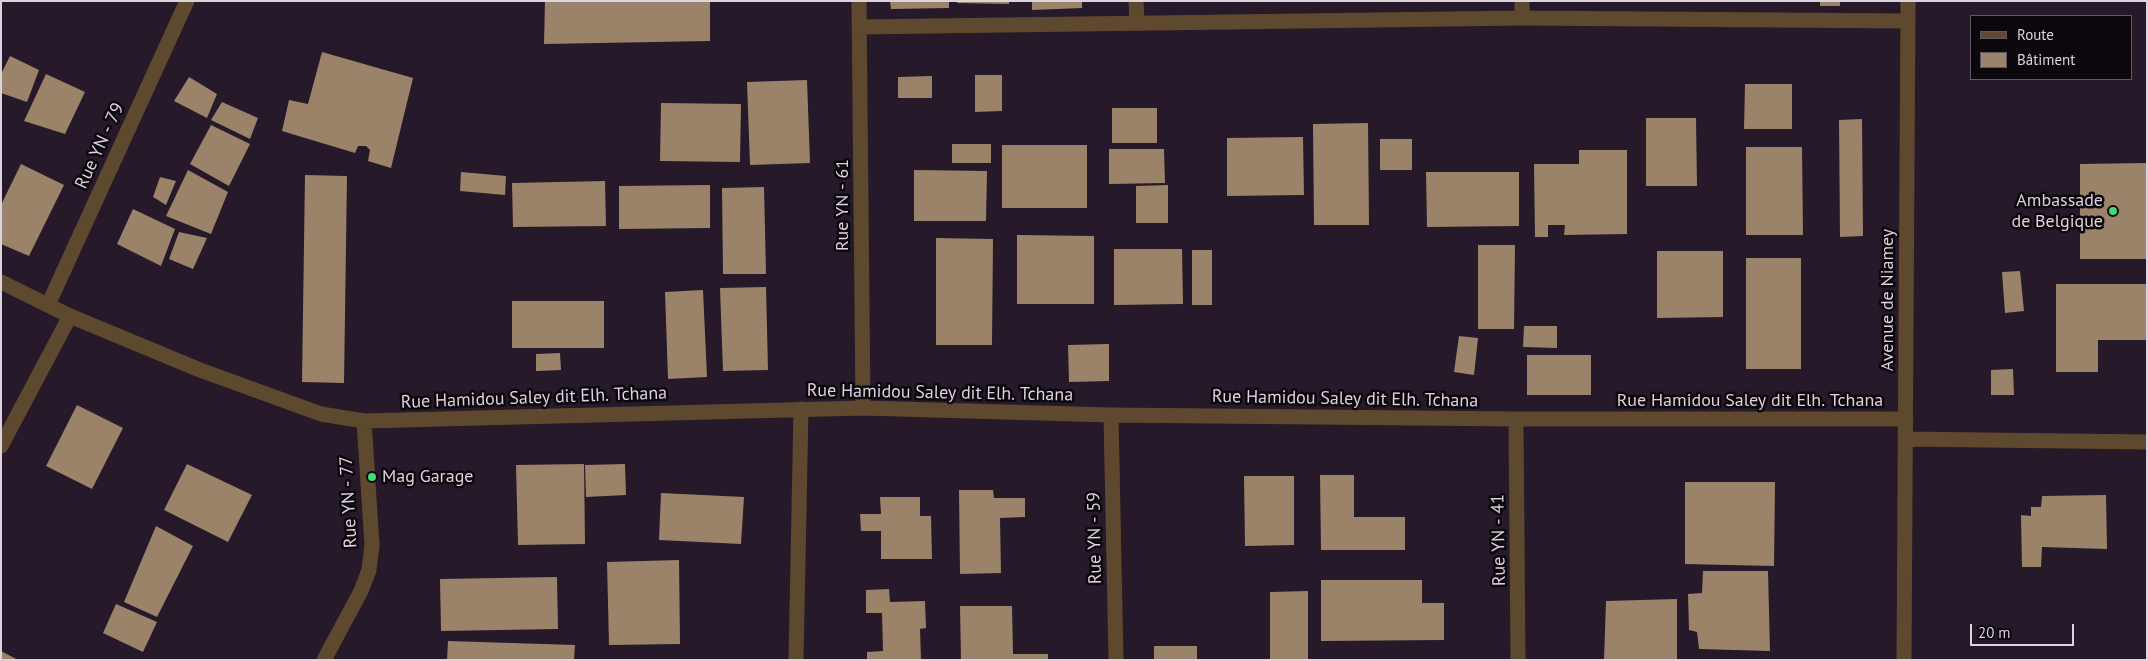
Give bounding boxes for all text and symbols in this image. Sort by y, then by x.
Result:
legend [1970,15,2133,80]
text: Route [2017,25,2054,44]
text: Bâtiment [2017,50,2075,69]
street label: Rue YN - 79 [71,100,129,192]
street label: Rue YN - 61 [832,159,854,251]
place label: Ambassade de Belgique [2011,190,2103,232]
marker: Ambassade de Belgique [2107,205,2119,217]
street label: Avenue de Niamey [1877,229,1899,371]
street label: Rue Hamidou Saley dit Elh. Tchana [807,380,1073,406]
street label: Rue Hamidou Saley dit Elh. Tchana [401,383,667,413]
street label: Rue Hamidou Saley dit Elh. Tchana [1212,386,1478,412]
street label: Rue Hamidou Saley dit Elh. Tchana [1617,390,1883,412]
street label: Rue YN - 77 [336,455,362,549]
place label: Mag Garage [382,466,473,488]
marker: Mag Garage [366,471,378,483]
street label: Rue YN - 59 [1083,492,1107,584]
street label: Rue YN - 41 [1487,494,1511,586]
scale bar [1973,614,2077,646]
text: 20 m [1978,623,2011,642]

